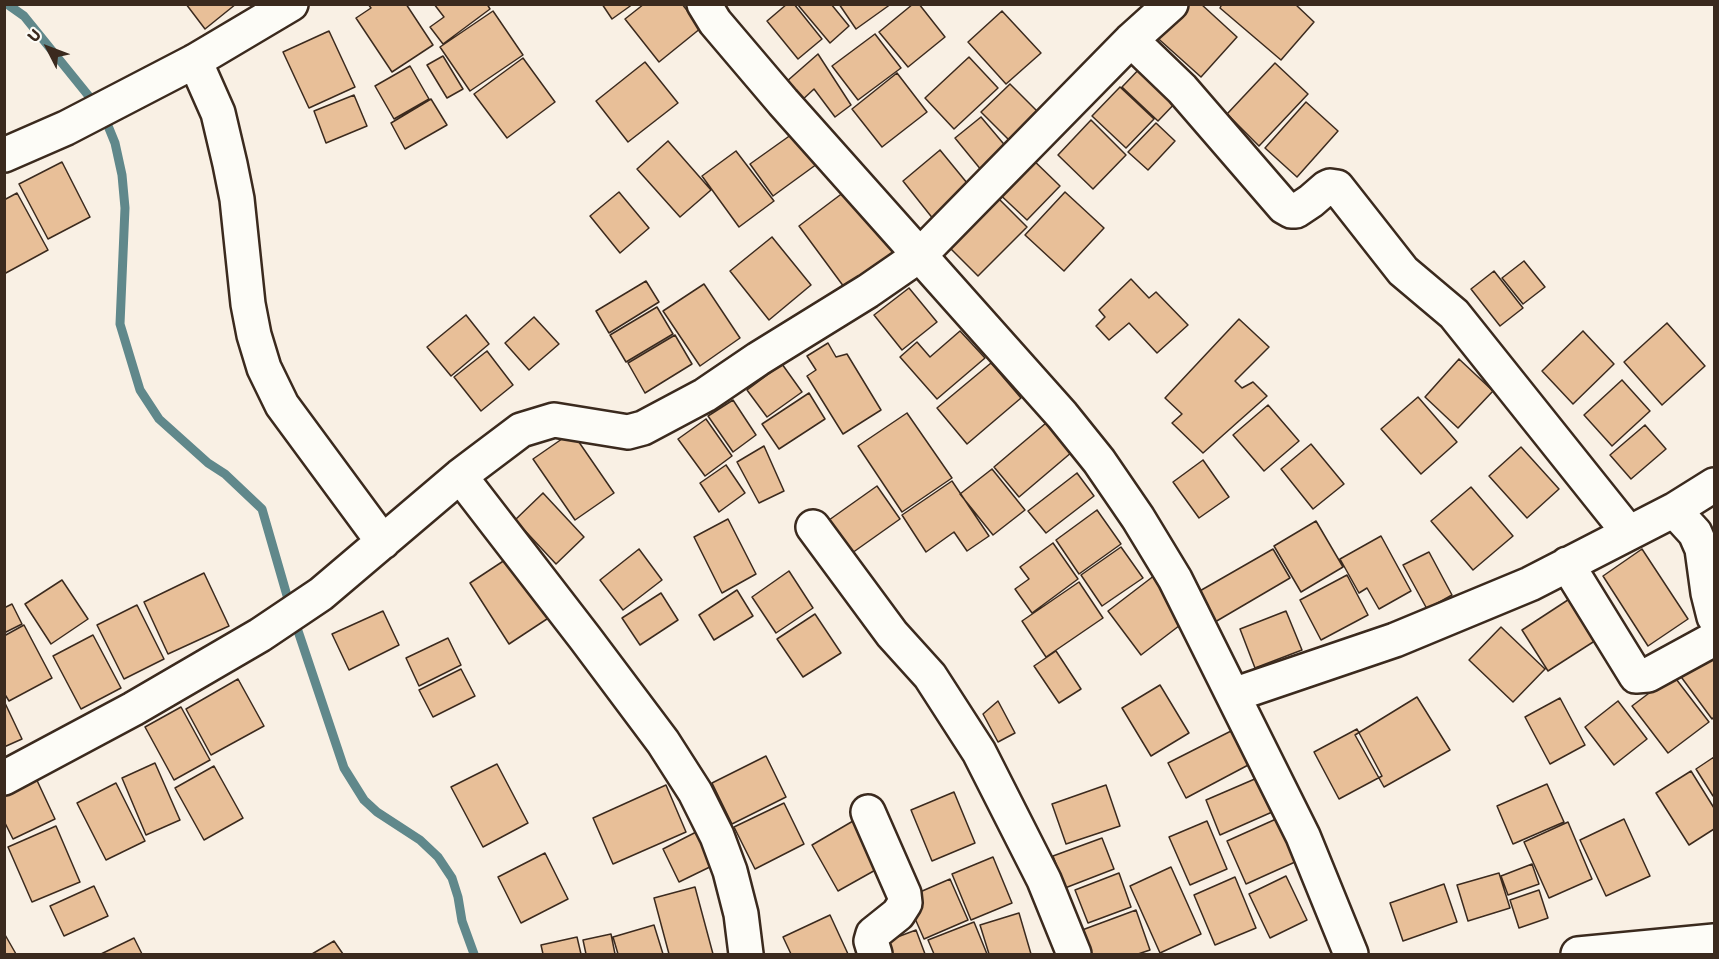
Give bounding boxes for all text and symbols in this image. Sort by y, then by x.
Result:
north arrow [18,18,78,78]
text: U [23,25,46,47]

